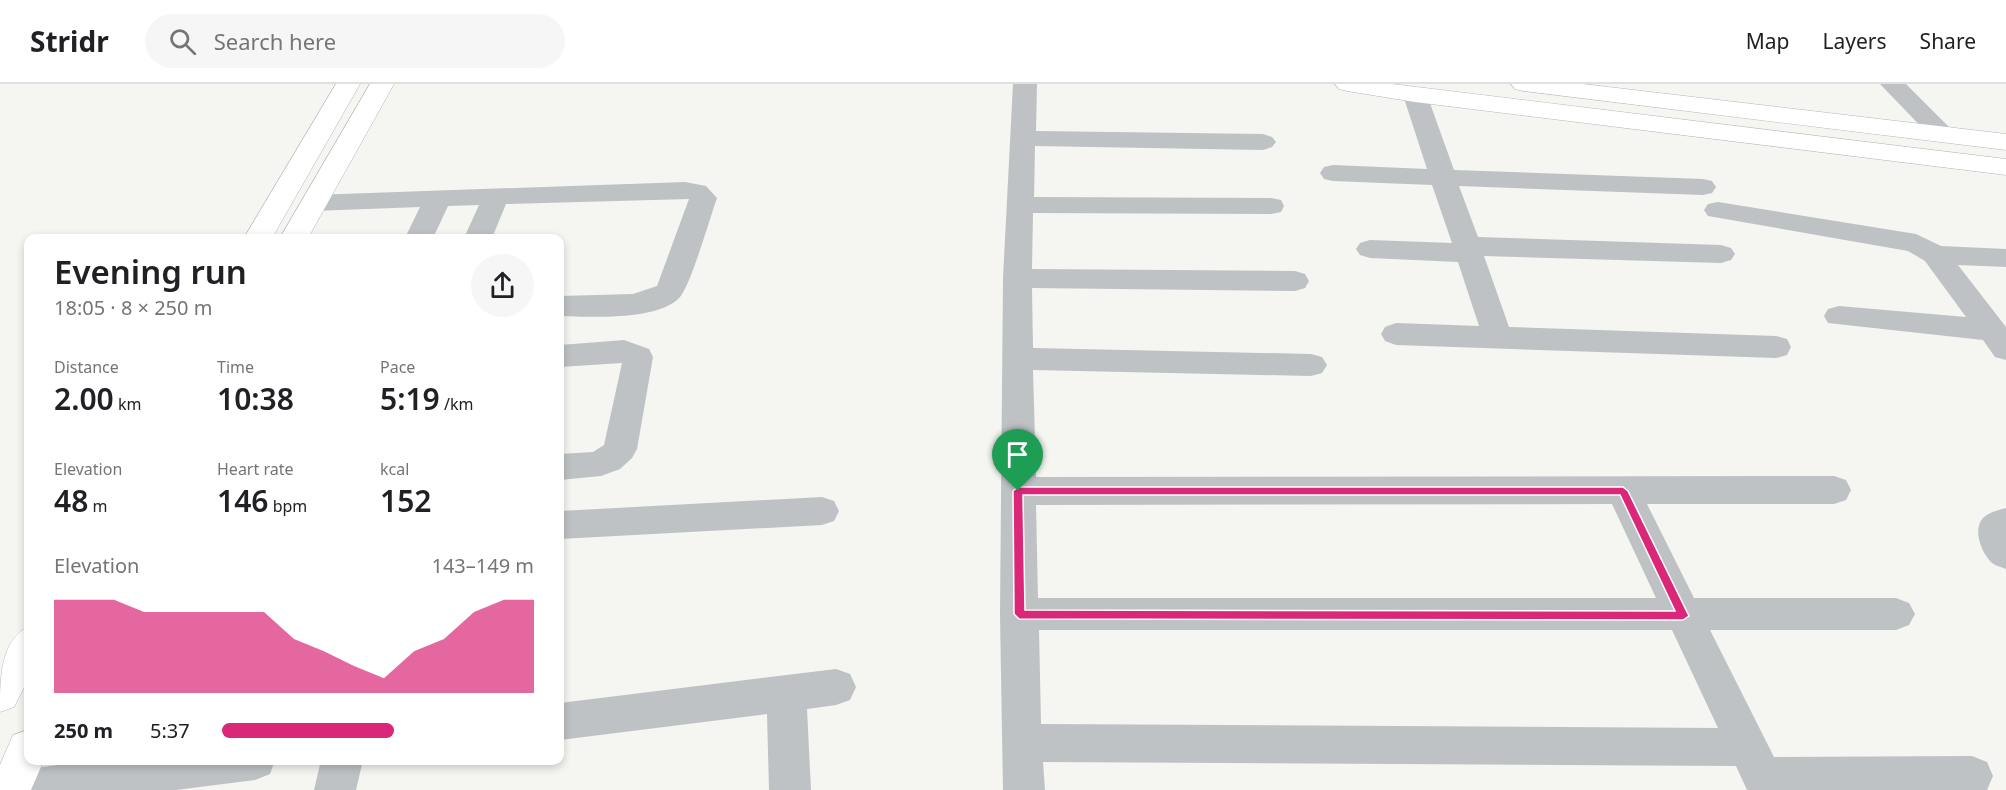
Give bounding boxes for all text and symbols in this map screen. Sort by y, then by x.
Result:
search box [145,14,565,68]
text: Stridr [30,22,109,60]
icon: search [166,25,199,58]
text: Search here [214,26,336,56]
text: Map [1746,27,1790,55]
text: Layers [1823,27,1887,55]
text: Share [1920,27,1976,55]
text: Evening run [54,249,247,294]
button: share [471,254,534,317]
text: 18:05 · 8 × 250 m [54,294,212,321]
text: Distance [54,356,119,378]
text: Time [217,356,254,378]
text: Pace [380,356,415,378]
text: 2.00 [54,378,114,419]
text: 10:38 [217,378,294,419]
text: 5:19 [380,378,440,419]
text: km [114,393,141,415]
text: /km [440,393,473,415]
pin [992,429,1043,491]
icon: arrive [1001,438,1034,471]
text: Elevation [54,458,122,480]
text: Heart rate [217,458,293,480]
text: kcal [380,458,409,480]
text: 48 [54,480,88,521]
text: 146 [217,480,268,521]
text: 152 [380,480,431,521]
text: m [88,495,107,517]
text: bpm [268,495,307,517]
text: Elevation [54,552,139,579]
text: 143–149 m [431,552,534,579]
text: 250 m [54,717,113,744]
text: 5:37 [150,717,190,744]

